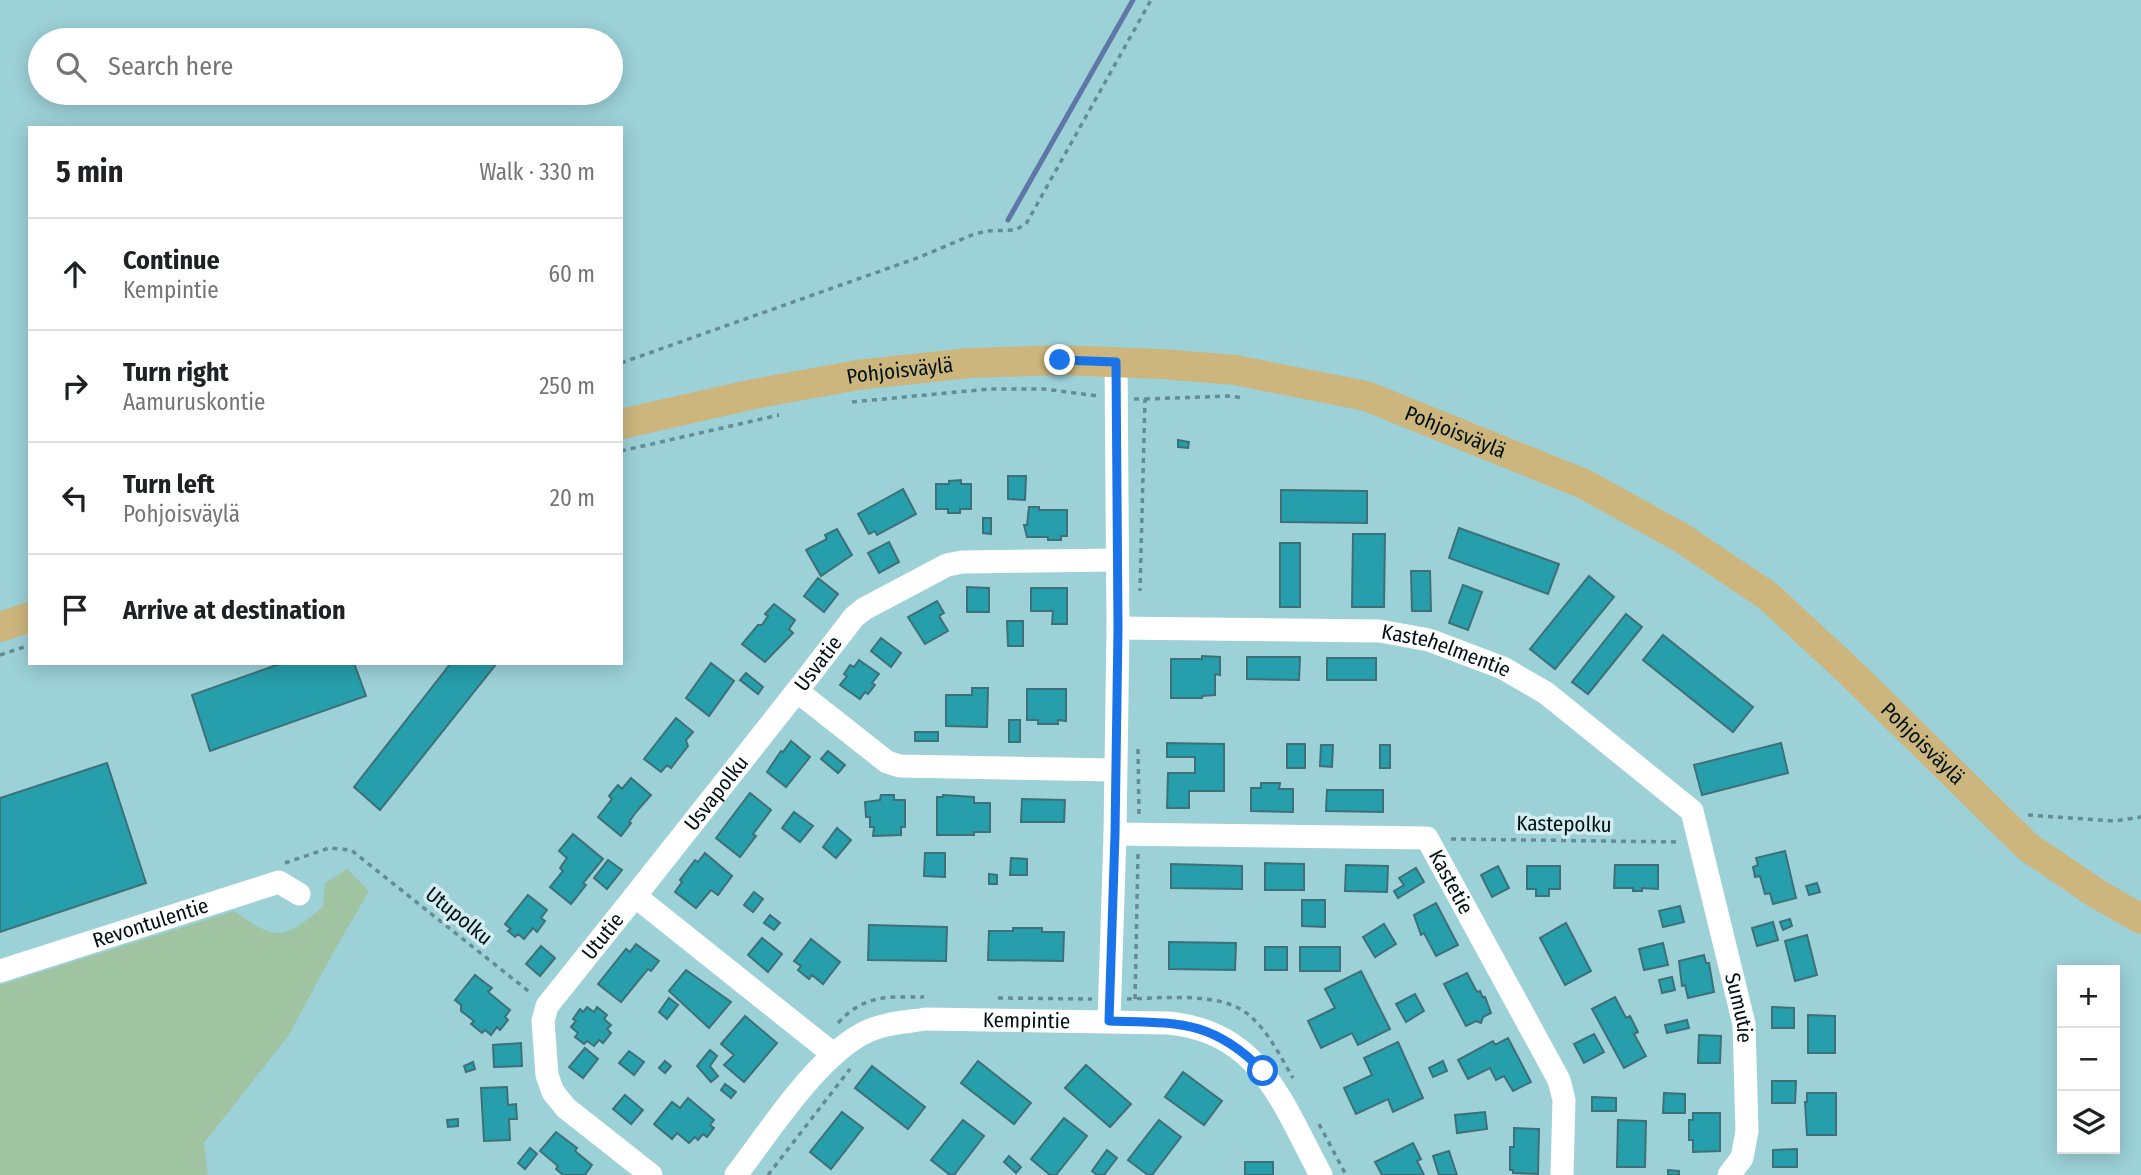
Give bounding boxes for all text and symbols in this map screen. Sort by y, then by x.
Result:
search box [28,28,623,105]
icon: search [52,48,90,86]
text: Search here [108,51,233,82]
text: 5 min [56,154,123,190]
text: Walk · 330 m [479,158,595,186]
text: Continue [123,245,220,276]
icon: ahead [56,255,94,293]
text: 60 m [549,260,595,288]
text: Kempintie [123,276,219,304]
route end [1044,344,1075,375]
street label: Pohjoisväylä [844,352,954,390]
text: Turn right [123,357,229,388]
icon: right [56,367,94,405]
text: 250 m [539,372,595,400]
text: Aamuruskontie [123,388,265,416]
street label: Pohjoisväylä [1401,400,1510,464]
text: Turn left [123,469,215,500]
icon: left [56,479,94,517]
text: 20 m [550,484,595,512]
text: Pohjoisväylä [123,500,240,528]
icon: arrive [56,591,94,629]
text: Arrive at destination [123,595,346,626]
street label: Kastehelmentie [1380,619,1516,683]
street label: Usvatie [789,631,848,696]
street label: Pohjoisväylä [1875,697,1970,790]
street label: Usvapolku [679,750,754,836]
street label: Kastepolku [1516,810,1612,838]
street label: Kastetie [1423,845,1479,919]
street label: Utupolku [420,881,498,951]
street label: Revontulentie [89,892,212,954]
street label: Ututie [576,907,630,965]
map controls [2057,965,2120,1154]
button: + [2057,965,2120,1028]
street label: Sumutie [1719,970,1758,1043]
street label: Kempintie [983,1007,1070,1034]
button: − [2057,1028,2120,1091]
route start [1247,1055,1278,1086]
button: layers [2057,1091,2120,1154]

